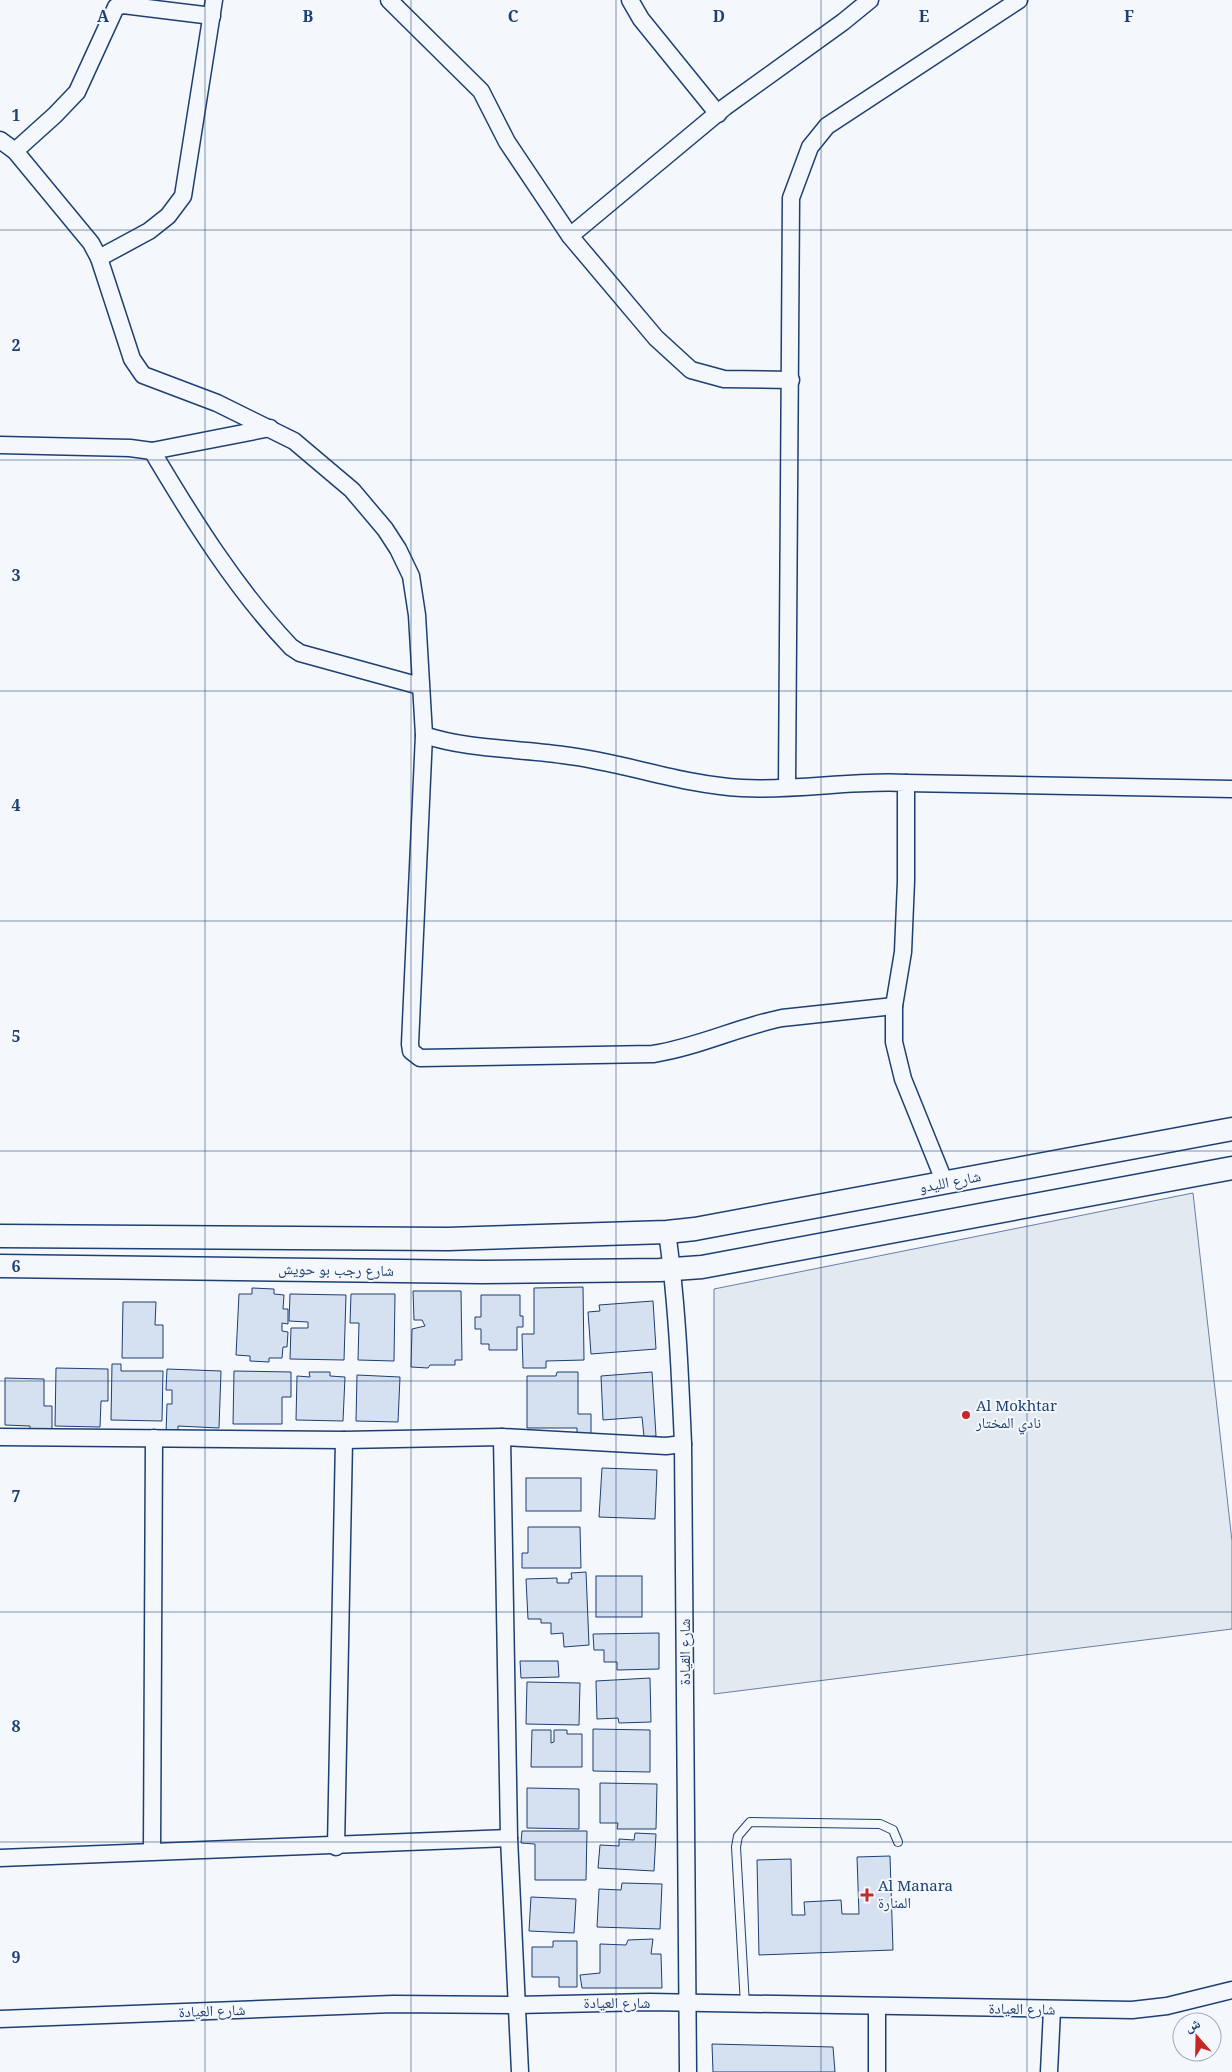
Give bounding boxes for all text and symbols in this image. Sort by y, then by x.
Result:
text: A [97,5,110,27]
text: B [303,5,314,27]
text: C [508,5,519,27]
text: D [713,5,725,27]
text: E [919,5,929,27]
text: F [1124,5,1134,27]
text: 1 [11,104,21,126]
text: 2 [11,334,21,356]
text: 3 [11,564,21,586]
text: 4 [11,794,21,816]
text: 5 [11,1025,21,1047]
street label: شارع الليدو [917,1165,983,1198]
text: 6 [11,1255,21,1277]
street label: شارع رجب بو حويش [278,1258,394,1281]
place label: Al Mokhtar نادي المختار [975,1395,1057,1435]
marker: Al Mokhtar نادي المختار [960,1409,972,1421]
text: 7 [11,1485,21,1507]
street label: شارع القيادة [674,1619,695,1685]
text: 8 [11,1715,21,1737]
place label: Al Manara المنارة [878,1875,953,1912]
marker: Al Manara المنارة [860,1888,874,1902]
text: 9 [11,1946,21,1968]
street label: شارع العيادة [584,1992,651,2013]
street label: شارع العيادة [988,1997,1056,2020]
street label: شارع العيادة [178,1999,246,2022]
north arrow [1172,2012,1222,2062]
text: ش [1182,2013,1203,2036]

